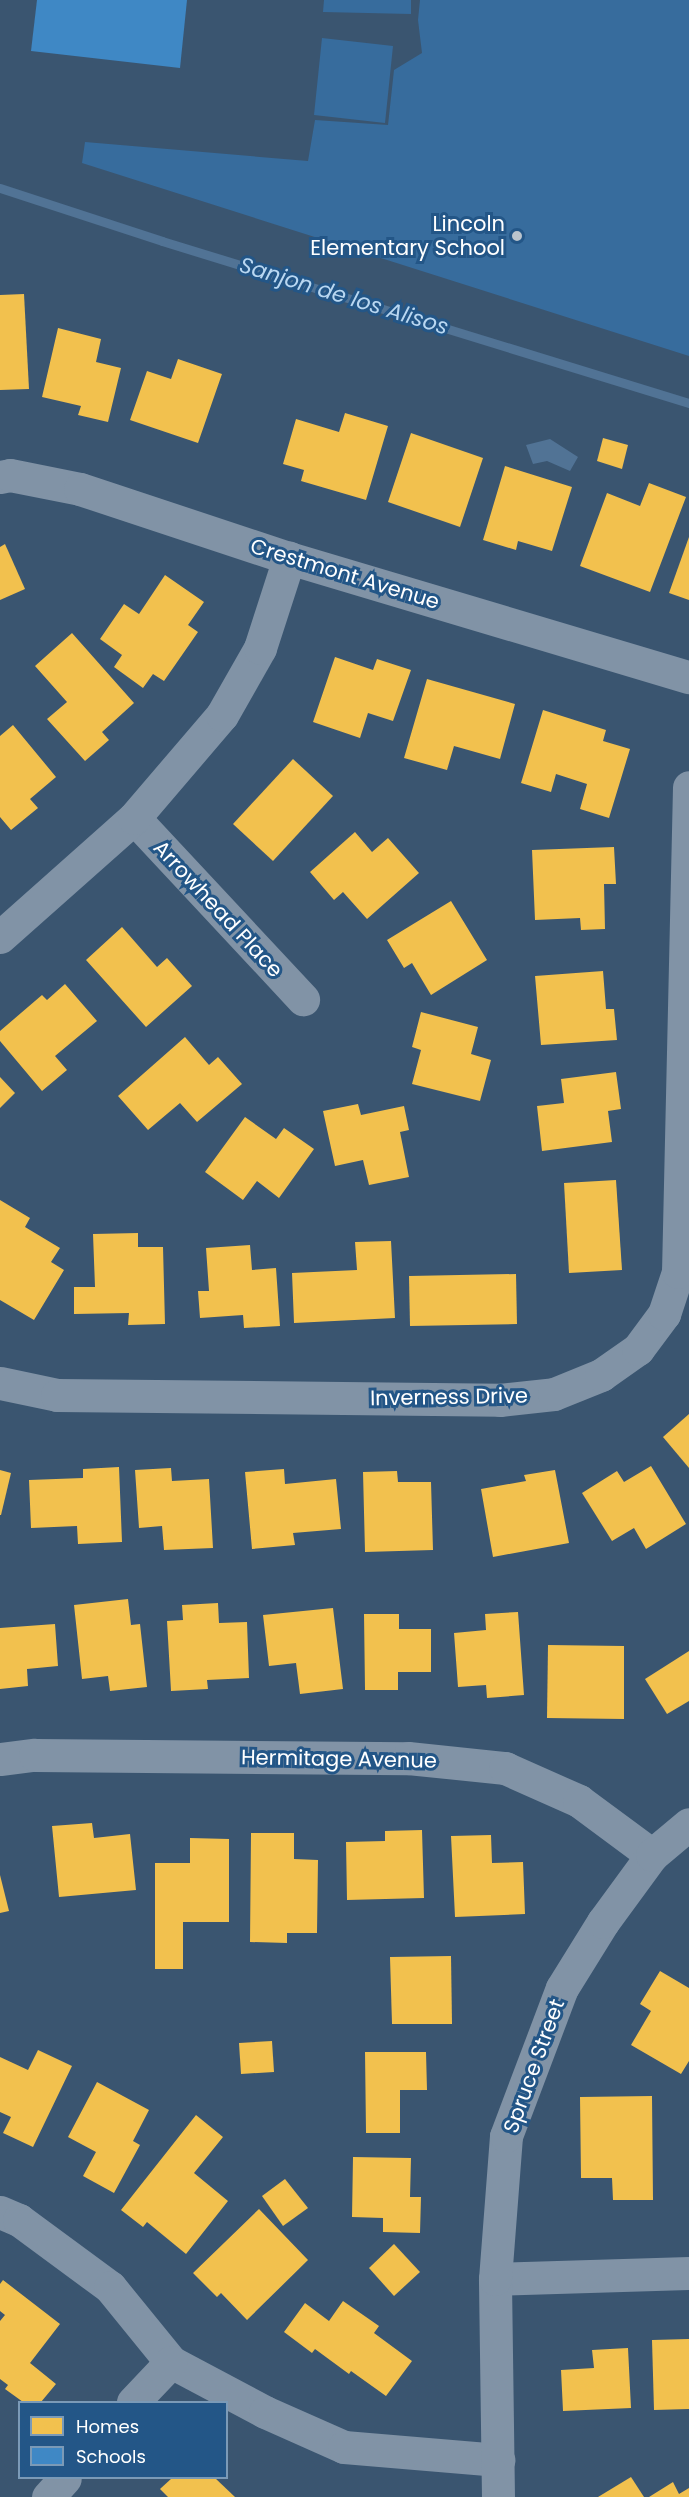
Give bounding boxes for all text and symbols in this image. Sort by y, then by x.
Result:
place label: Lincoln Elementary School [310,211,505,261]
marker: Lincoln Elementary School [510,229,524,243]
water label: Sanjon de los Alisos [236,252,452,340]
street label: Crestmont Avenue [247,533,443,615]
street label: Arrowhead Place [148,835,288,983]
street label: Inverness Drive [370,1383,528,1411]
street label: Hermitage Avenue [241,1745,437,1773]
street label: Spruce Street [498,1996,570,2136]
legend [18,2401,228,2479]
text: Homes [76,2414,139,2439]
text: Schools [76,2444,146,2469]

